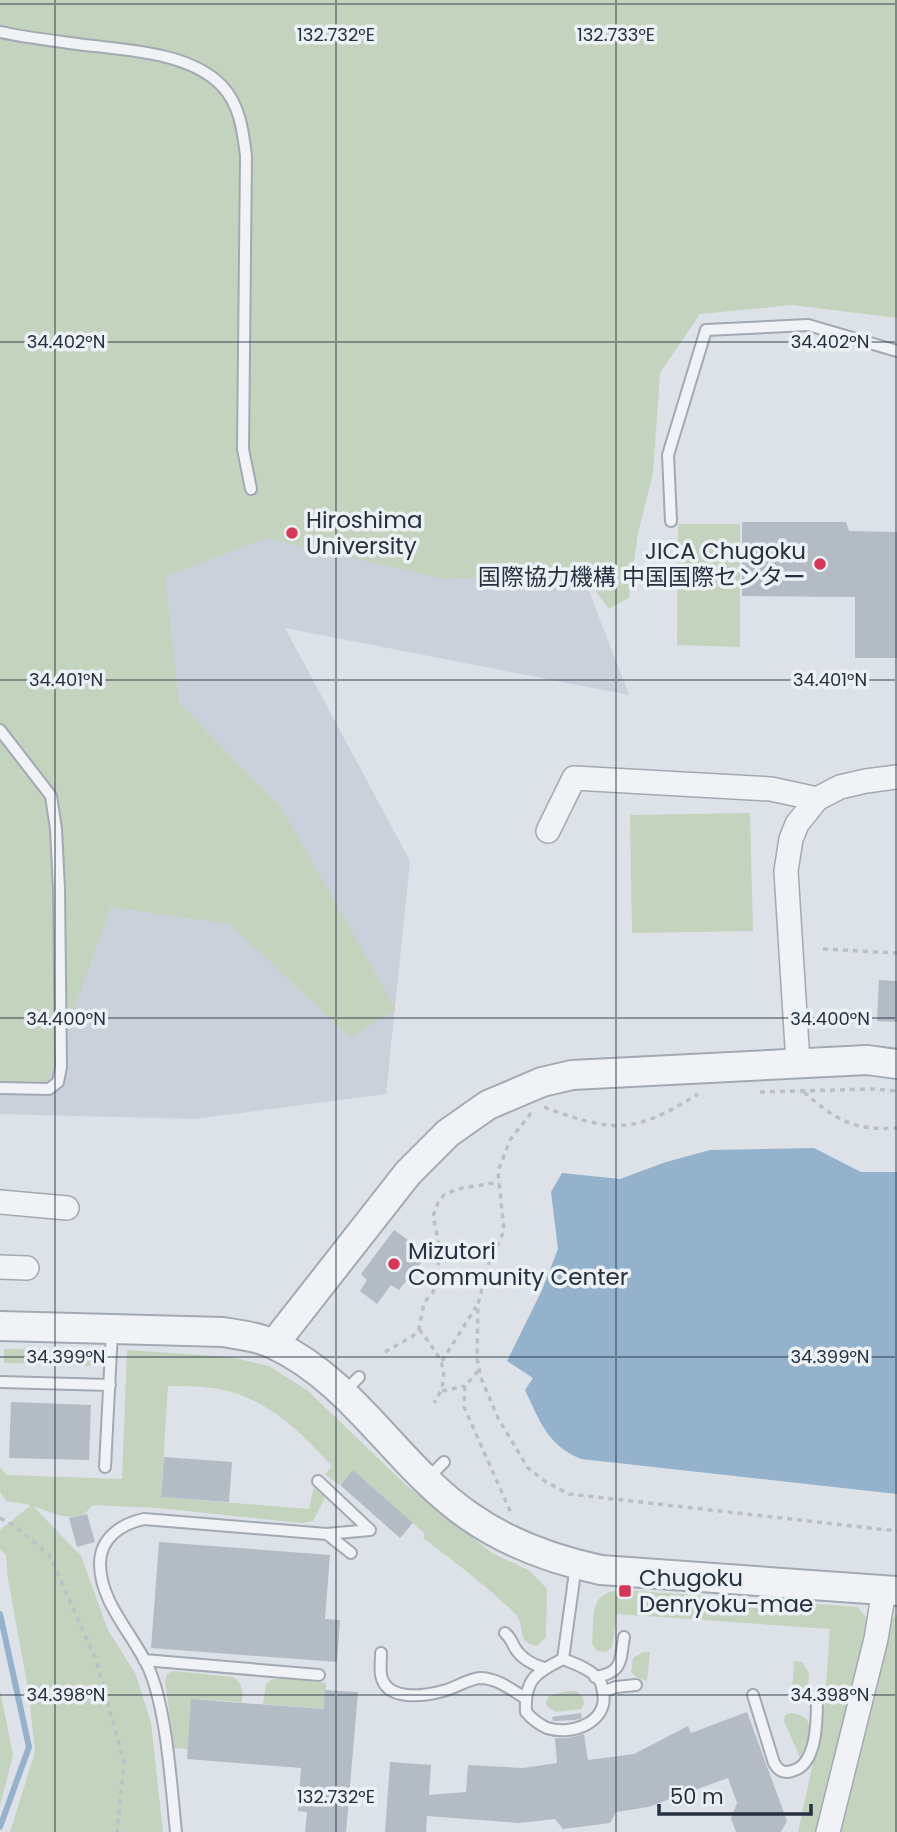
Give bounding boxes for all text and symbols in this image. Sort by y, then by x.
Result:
text: 132.732°E [297,22,375,47]
text: 132.733°E [577,22,655,47]
text: 34.402°N [27,329,105,354]
text: 34.402°N [791,329,869,354]
place label: Hiroshima University [306,504,423,562]
marker: Hiroshima University [284,525,300,541]
place label: JICA Chugoku 国際協力機構 中国国際センター [478,535,806,593]
marker: JICA Chugoku 国際協力機構 中国国際センター [812,556,828,572]
text: 34.401°N [29,667,103,692]
text: 34.401°N [793,667,867,692]
text: 34.400°N [26,1006,106,1031]
text: 34.400°N [790,1006,870,1031]
place label: Mizutori Community Center [408,1235,628,1293]
marker: Mizutori Community Center [386,1256,402,1272]
text: 34.399°N [26,1344,106,1369]
text: 34.399°N [790,1344,870,1369]
place label: Chugoku Denryoku-mae [639,1562,813,1620]
marker: Chugoku Denryoku-mae [617,1583,633,1599]
text: 34.398°N [26,1682,106,1707]
text: 34.398°N [790,1682,870,1707]
scale bar [659,1772,811,1816]
text: 50 m [670,1782,724,1811]
text: 132.732°E [297,1784,375,1809]

